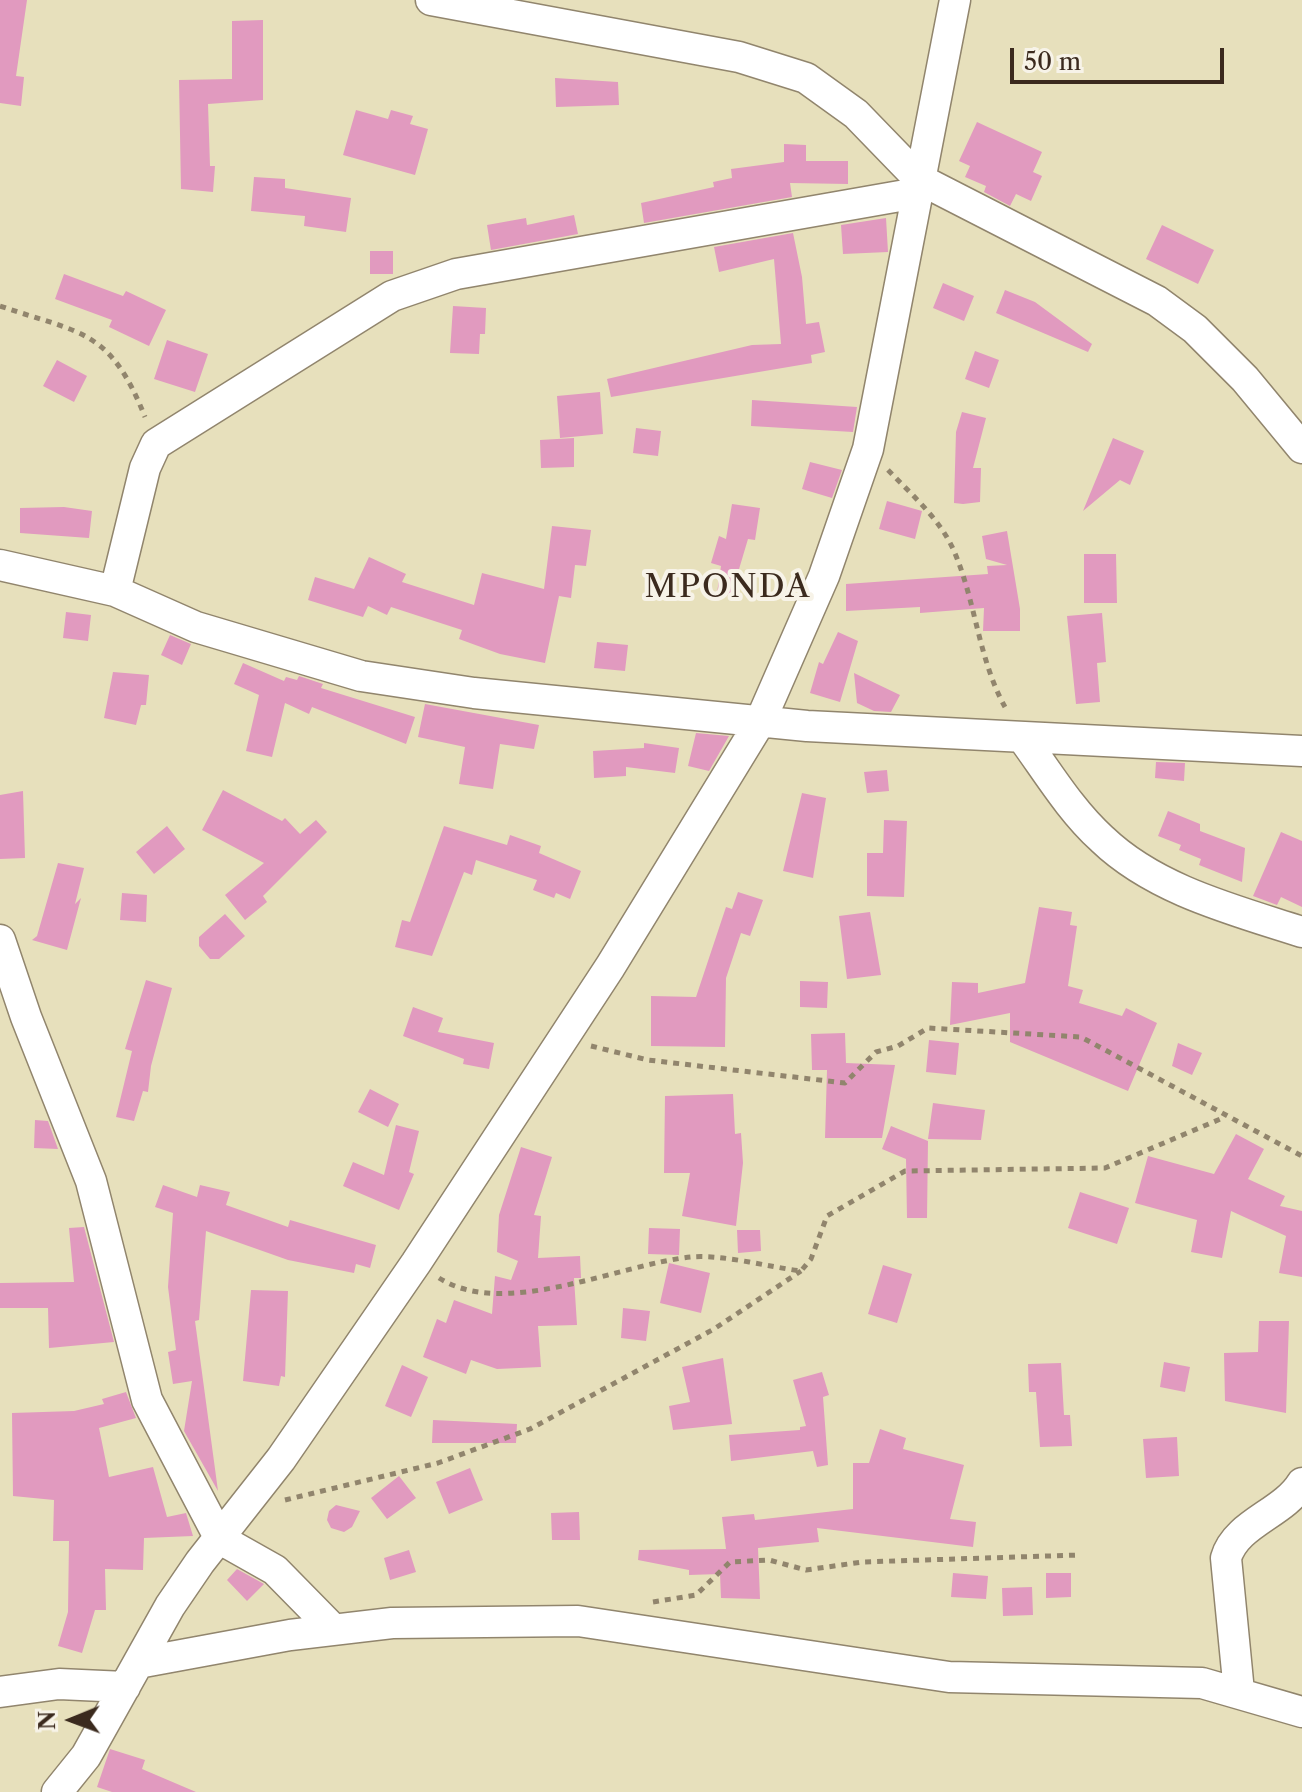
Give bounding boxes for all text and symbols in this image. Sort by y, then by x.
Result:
scale bar [1014,32,1228,82]
text: 50 m [1024,47,1081,76]
district label: MPONDA [645,569,811,607]
north arrow [32,1680,112,1760]
text: N [34,1711,61,1730]

